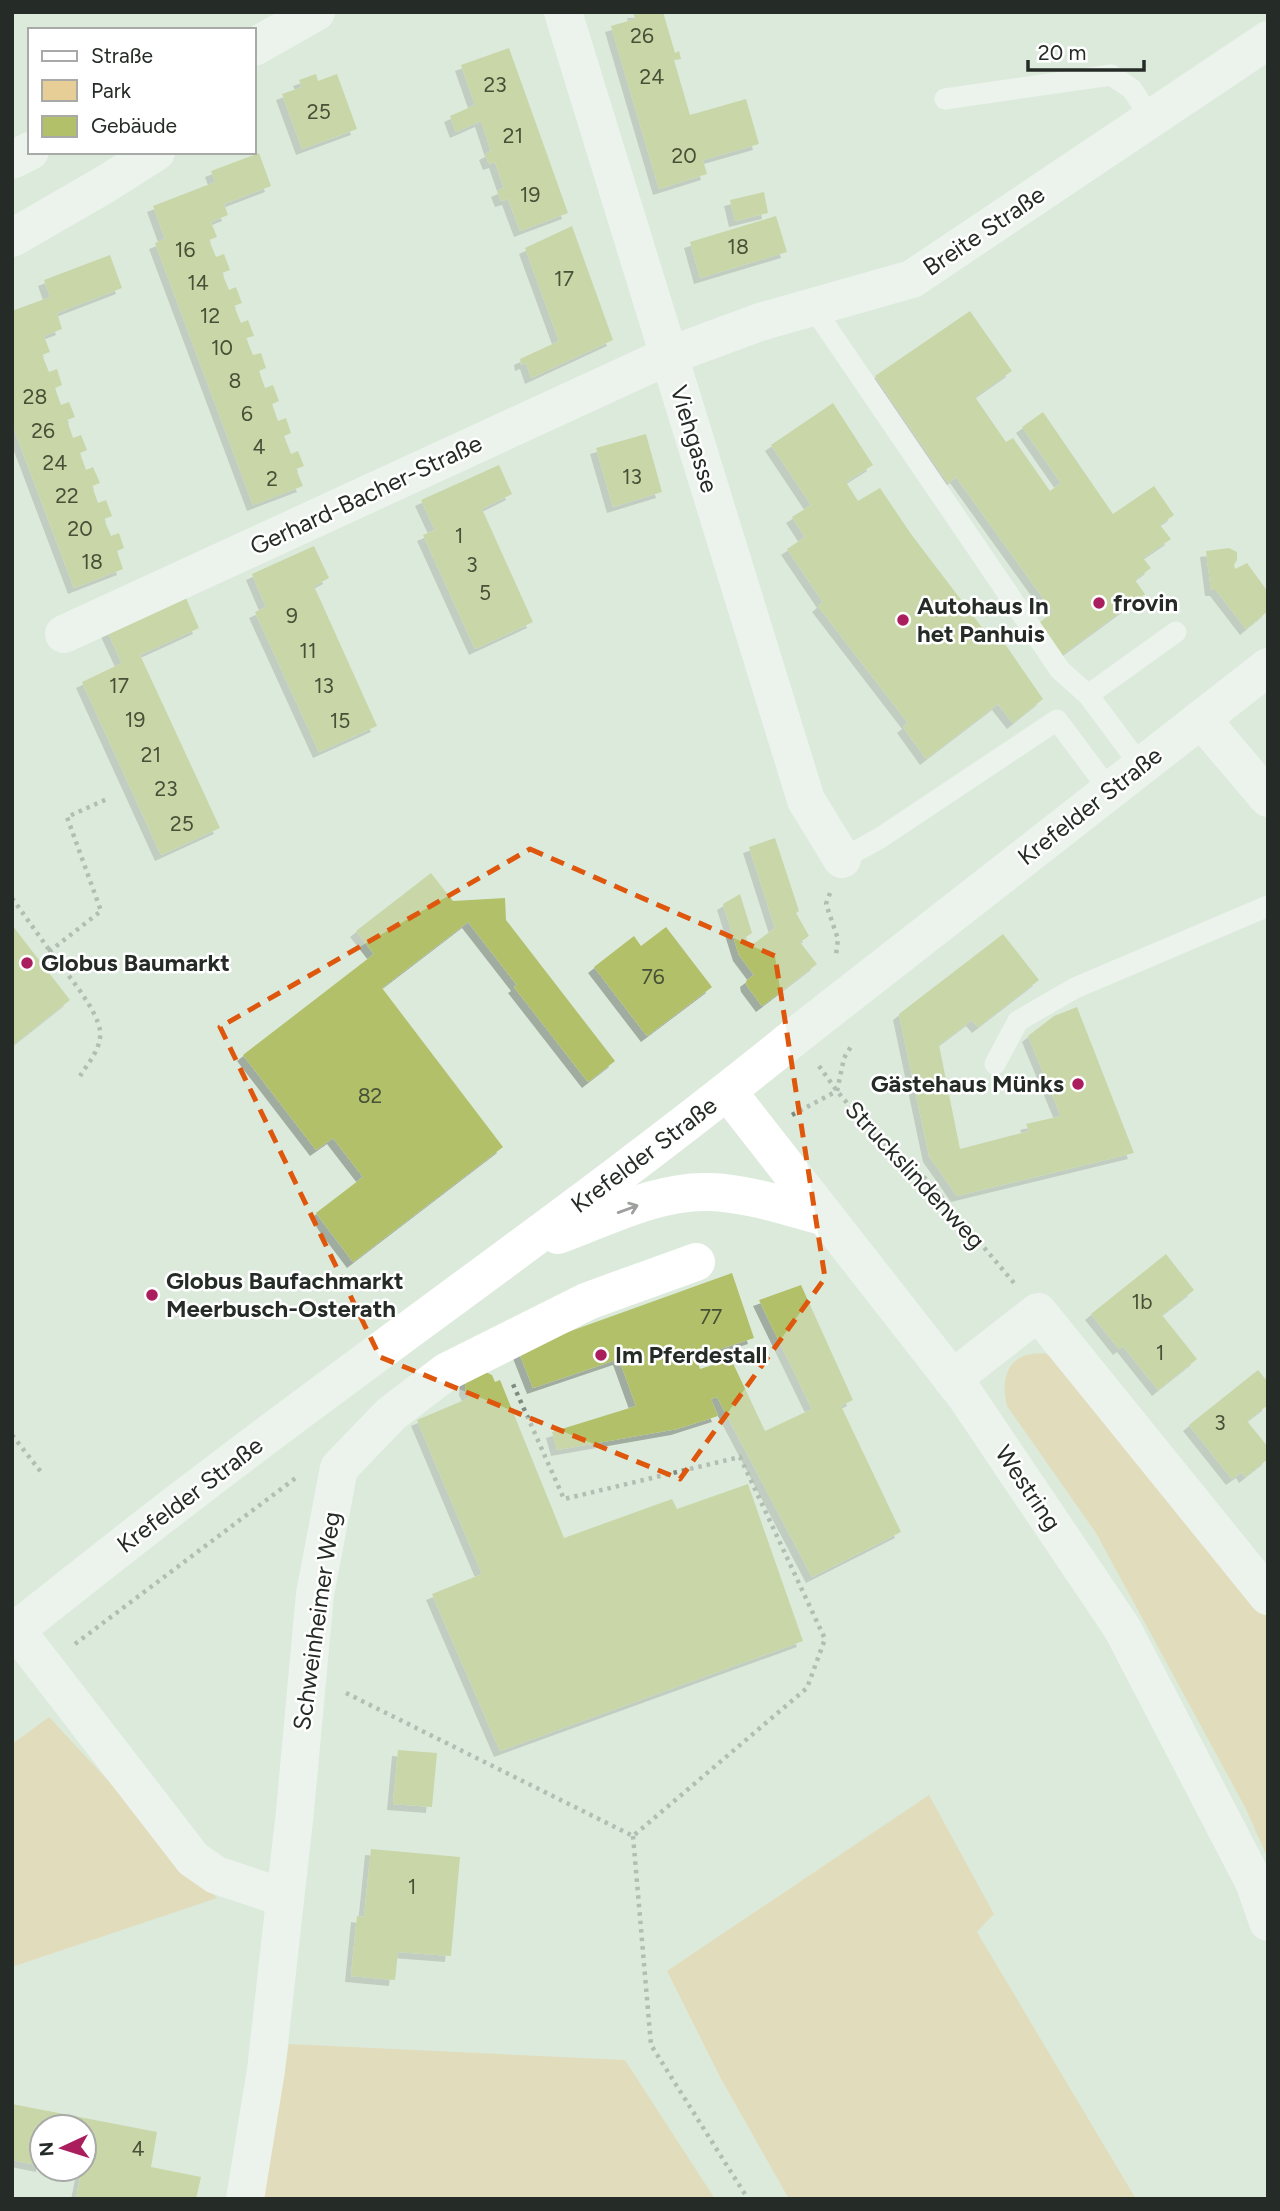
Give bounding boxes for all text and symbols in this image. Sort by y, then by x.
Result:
house number: 26 [630,23,654,48]
legend [28,28,256,154]
scale bar [1028,28,1144,72]
text: 20 m [1038,40,1086,65]
text: Straße [91,43,153,68]
house number: 24 [640,64,664,89]
house number: 23 [483,72,507,97]
text: Park [91,78,132,103]
house number: 25 [307,99,331,124]
text: Gebäude [91,113,177,138]
house number: 21 [503,123,523,148]
house number: 20 [671,143,697,168]
street label: Breite Straße [917,179,1050,282]
house number: 19 [520,182,540,207]
house number: 18 [727,234,749,259]
house number: 16 [175,237,195,262]
house number: 17 [554,266,574,291]
house number: 14 [187,270,209,295]
house number: 12 [200,303,220,328]
house number: 10 [211,335,233,360]
house number: 8 [229,368,241,393]
street label: Viehgasse [664,382,724,496]
house number: 28 [23,384,47,409]
house number: 6 [241,401,253,426]
house number: 26 [31,418,55,443]
street label: Gerhard-Bacher-Straße [245,428,486,561]
house number: 4 [252,434,266,459]
house number: 24 [43,450,67,475]
house number: 13 [622,464,642,489]
house number: 2 [266,466,278,491]
house number: 22 [55,483,79,508]
house number: 20 [67,516,93,541]
house number: 1 [455,523,463,548]
house number: 18 [81,549,103,574]
house number: 3 [466,552,478,577]
house number: 5 [479,580,491,605]
place label: frovin [1113,588,1178,617]
place label: Autohaus In het Panhuis [917,591,1049,648]
marker: frovin [1091,595,1107,611]
house number: 9 [286,603,298,628]
marker: Autohaus In het Panhuis [895,612,911,628]
house number: 11 [299,638,317,663]
house number: 17 [109,673,129,698]
house number: 13 [314,673,334,698]
house number: 19 [125,707,145,732]
house number: 15 [330,708,350,733]
street label: Krefelder Straße [1012,740,1168,871]
house number: 21 [141,742,161,767]
house number: 23 [154,776,178,801]
house number: 25 [170,811,194,836]
place label: Globus Baumarkt [41,948,230,977]
marker: Globus Baumarkt [19,955,35,971]
house number: 76 [641,964,665,989]
place label: Gästehaus Münks [871,1069,1064,1098]
marker: Gästehaus Münks [1070,1076,1086,1092]
house number: 82 [358,1083,382,1108]
street label: Krefelder Straße [565,1090,722,1219]
street label: Struckslindenweg [839,1095,991,1255]
one-way arrow [617,1202,639,1214]
place label: Globus Baufachmarkt Meerbusch-Osterath [166,1266,404,1323]
marker: Globus Baufachmarkt Meerbusch-Osterath [144,1287,160,1303]
house number: 1b [1132,1289,1152,1314]
house number: 77 [700,1304,722,1329]
place label: Im Pferdestall [615,1340,767,1369]
house number: 1 [1156,1340,1164,1365]
marker: Im Pferdestall [593,1347,609,1363]
house number: 3 [1214,1410,1226,1435]
street label: Krefelder Straße [111,1430,268,1559]
street label: Westring [989,1440,1067,1536]
street label: Schweinheimer Weg [287,1510,346,1732]
house number: 1 [408,1874,416,1899]
north arrow [28,2113,98,2183]
house number: 4 [131,2136,145,2161]
text: N [35,2141,59,2157]

